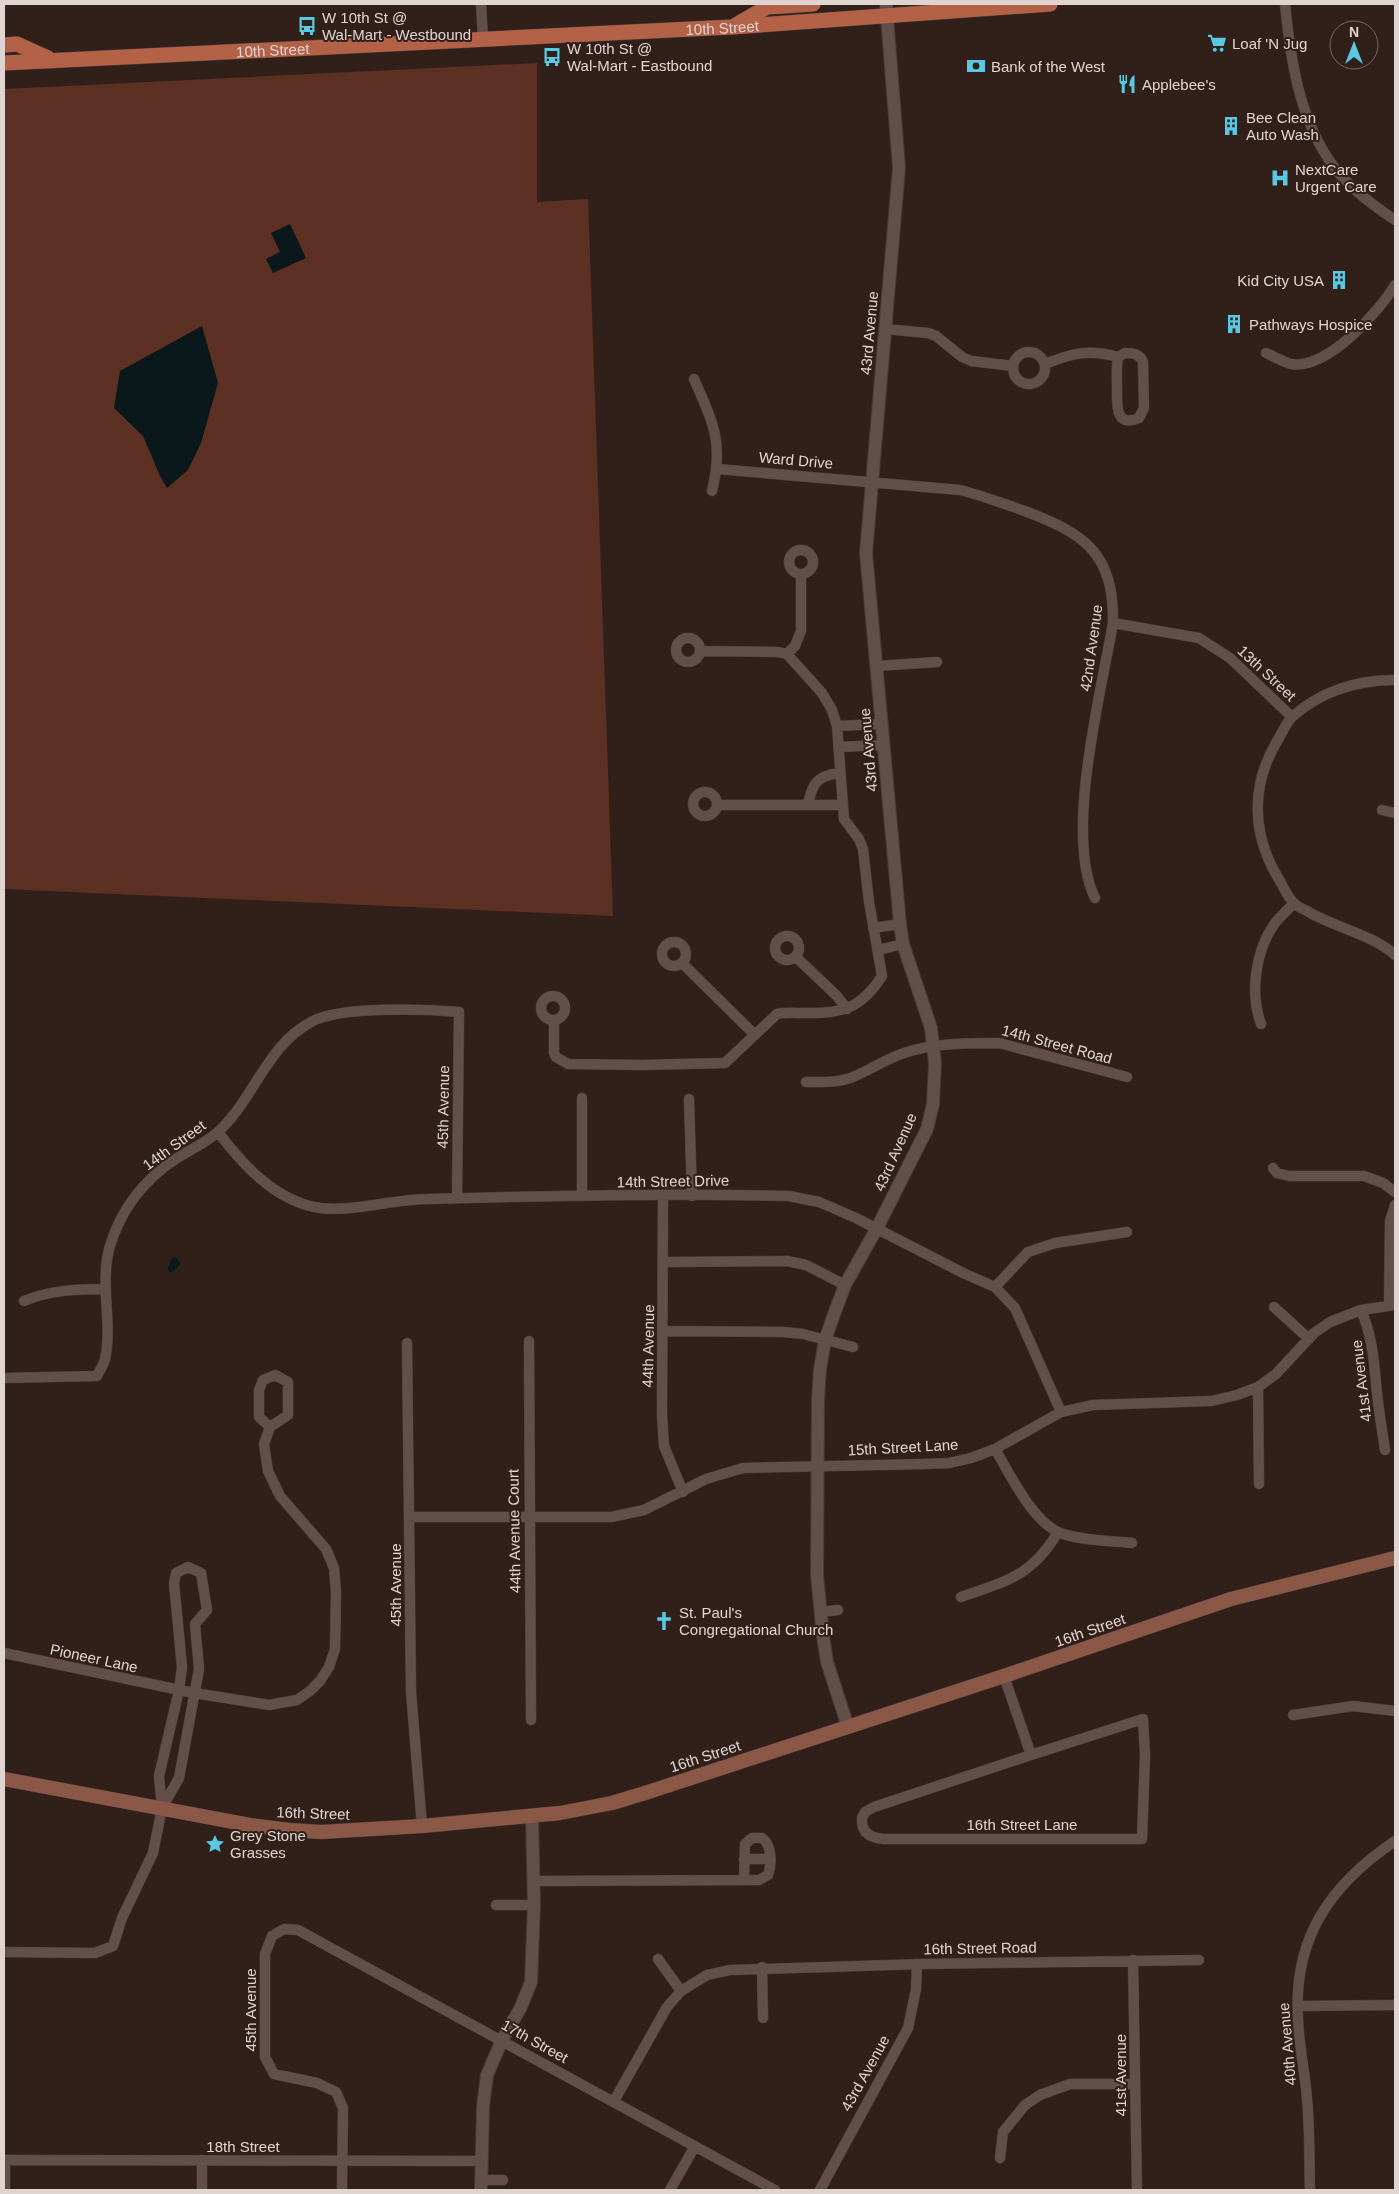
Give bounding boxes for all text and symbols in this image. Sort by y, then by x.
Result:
place label: W 10th St @ Wal-Mart - Westbound [322,9,471,43]
bus stop icon: W 10th St @ Wal-Mart - Westbound [296,15,318,37]
street label: 10th Street [685,17,760,38]
north arrow [1329,20,1379,70]
text: N [1349,24,1359,40]
supermarket icon: Loaf 'N Jug [1206,32,1228,54]
place label: Loaf 'N Jug [1232,35,1307,52]
street label: 10th Street [236,39,311,60]
place label: W 10th St @ Wal-Mart - Eastbound [567,40,712,74]
bus stop icon: W 10th St @ Wal-Mart - Eastbound [541,46,563,68]
bank icon: Bank of the West [965,55,987,77]
place label: Bank of the West [991,58,1106,75]
restaurant icon: Applebee's [1116,73,1138,95]
place label: Applebee's [1142,76,1216,93]
place label: Bee Clean Auto Wash [1246,109,1319,143]
building icon: Bee Clean Auto Wash [1220,115,1242,137]
place label: NextCare Urgent Care [1295,161,1377,195]
hospital icon: NextCare Urgent Care [1269,167,1291,189]
building icon: Kid City USA [1328,269,1350,291]
place label: Kid City USA [1237,272,1324,289]
street label: 43rd Avenue [857,290,881,376]
building icon: Pathways Hospice [1223,313,1245,335]
place label: Pathways Hospice [1249,316,1372,333]
street label: Ward Drive [758,448,834,472]
street label: 42nd Avenue [1077,604,1105,692]
street label: 13th Street [1234,642,1300,705]
street label: 43rd Avenue [856,707,880,793]
street label: 14th Street Road [1000,1021,1114,1067]
street label: 45th Avenue [434,1065,452,1149]
street label: 43rd Avenue [870,1110,920,1194]
street label: 14th Street [139,1116,209,1173]
street label: 14th Street Drive [617,1172,729,1190]
street label: 44th Avenue [639,1304,657,1388]
street label: 41st Avenue [1348,1339,1374,1423]
street label: 15th Street Lane [847,1436,959,1458]
street label: 44th Avenue Court [504,1468,524,1593]
street label: 45th Avenue [387,1543,404,1627]
place label: St. Paul's Congregational Church [679,1604,833,1638]
church icon: St. Paul's Congregational Church [653,1610,675,1632]
street label: 16th Street [1053,1610,1128,1650]
street label: Pioneer Lane [49,1640,139,1676]
street label: 16th Street [667,1736,743,1775]
street label: 16th Street [276,1803,351,1823]
street label: 16th Street Lane [967,1816,1077,1833]
place label: Grey Stone Grasses [230,1827,306,1861]
place icon: Grey Stone Grasses [204,1833,226,1855]
street label: 16th Street Road [923,1939,1037,1957]
street label: 45th Avenue [242,1968,259,2052]
street label: 40th Avenue [1275,2002,1299,2086]
street label: 17th Street [499,2016,572,2067]
street label: 43rd Avenue [837,2032,893,2114]
street label: 41st Avenue [1112,2034,1129,2116]
street label: 18th Street [206,2138,281,2155]

